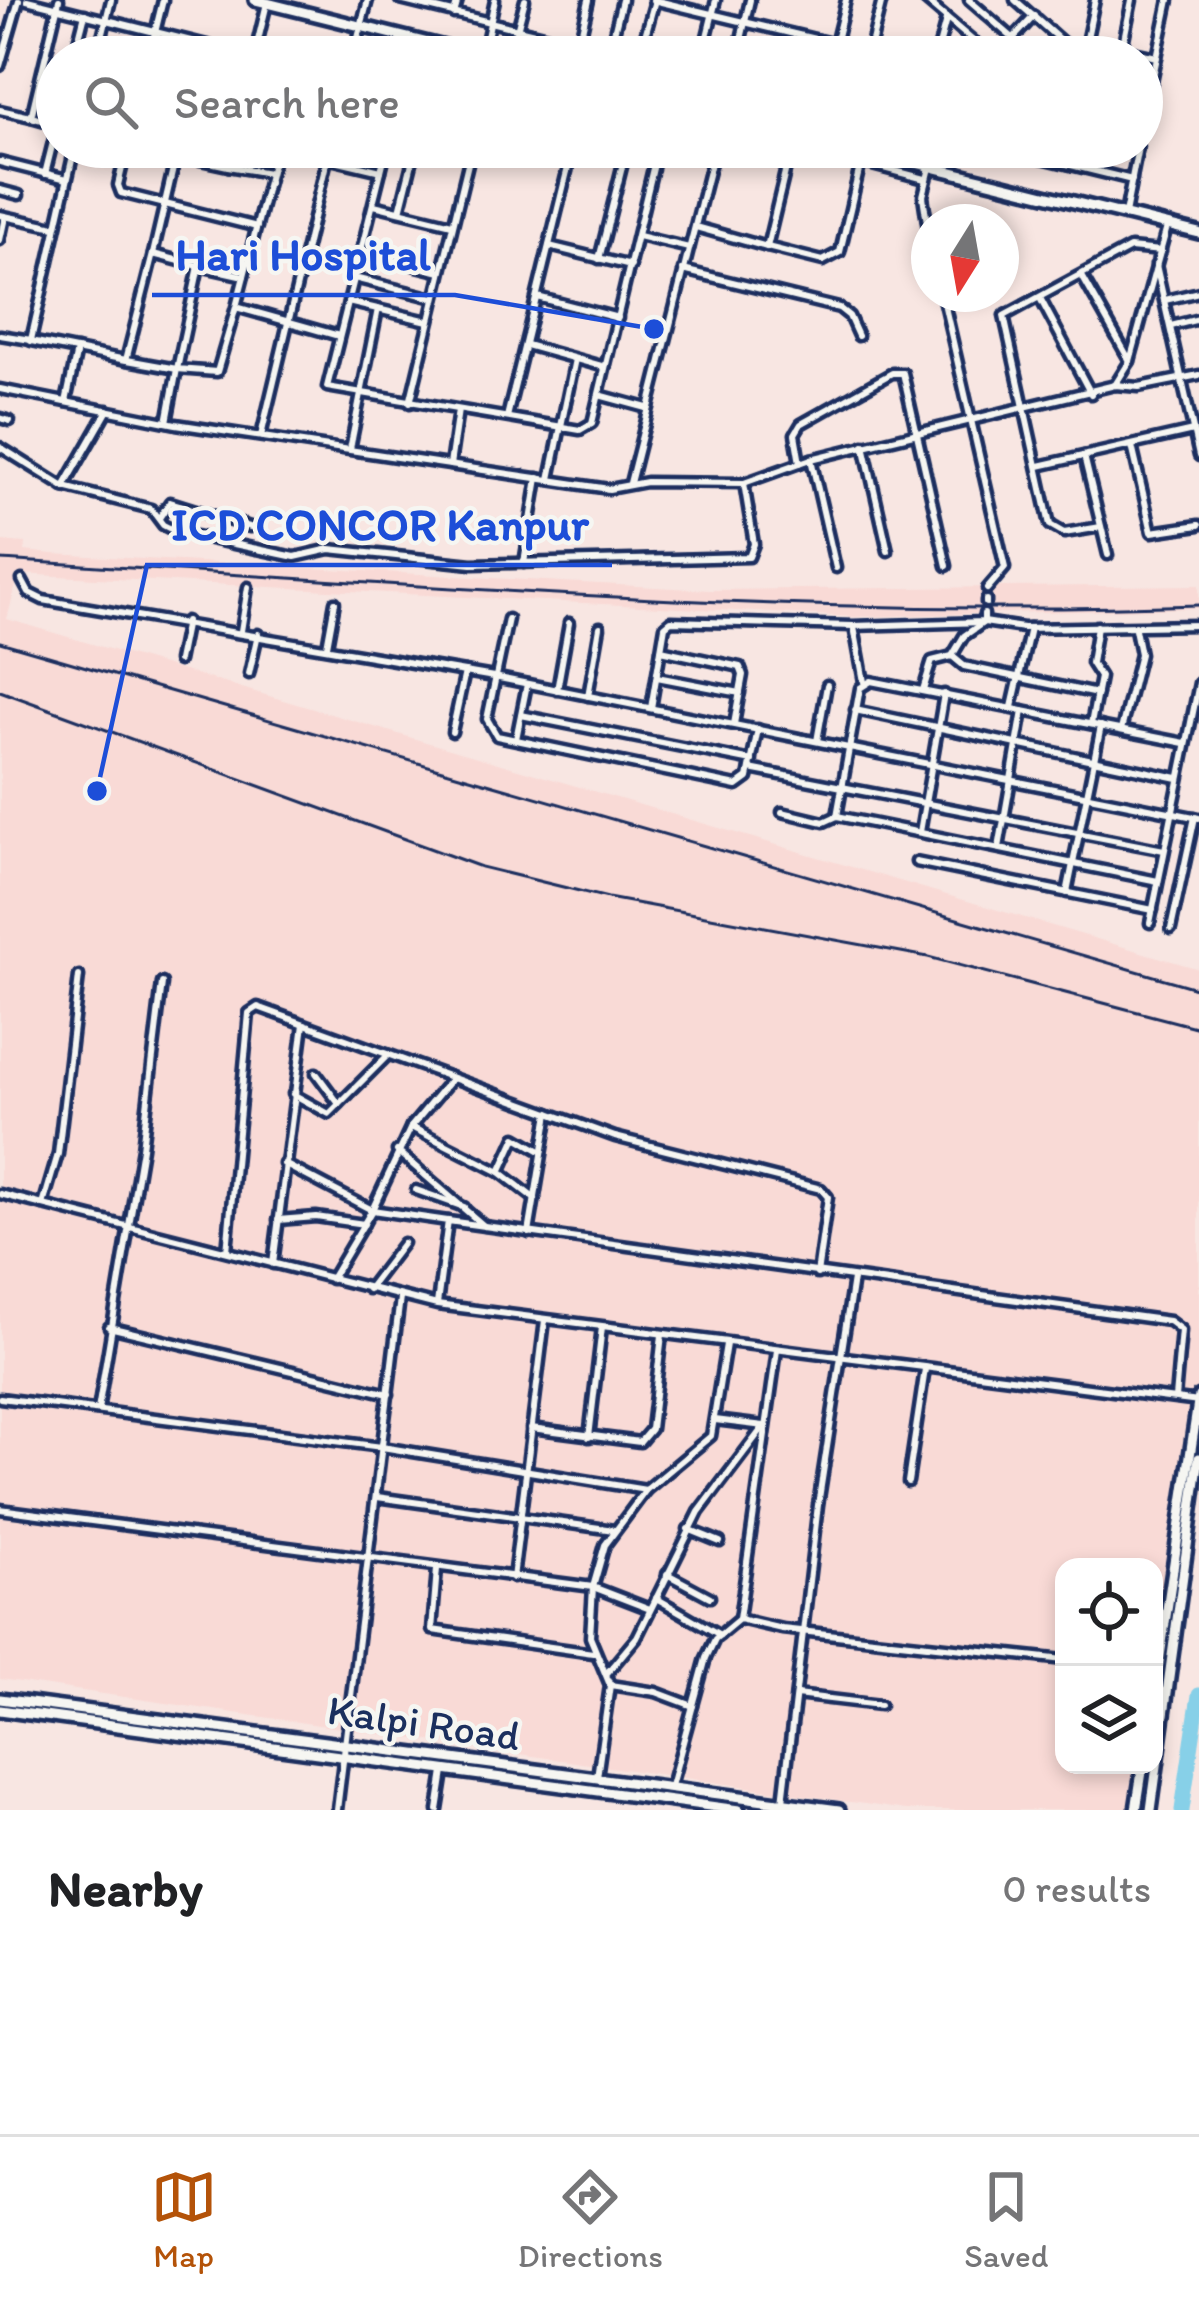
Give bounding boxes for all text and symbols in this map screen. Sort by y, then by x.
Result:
search box [36,36,1163,168]
icon: search [78,69,144,135]
text: Search here [174,75,400,129]
north arrow [911,204,1019,312]
callout: Hari Hospital [152,214,455,295]
text: Hari Hospital [175,227,431,281]
callout: ICD CONCOR Kanpur [147,484,612,565]
text: ICD CONCOR Kanpur [171,497,590,551]
map controls [1055,1558,1163,1774]
button: locate [1055,1558,1163,1666]
button: layers [1055,1666,1163,1774]
street label: Kalpi Road [325,1684,523,1761]
text: Nearby [48,1858,203,1919]
text: 0 results [1002,1865,1151,1912]
tab: Map [151,2164,217,2275]
tab: Directions [518,2164,663,2275]
tab: Saved [964,2164,1048,2275]

